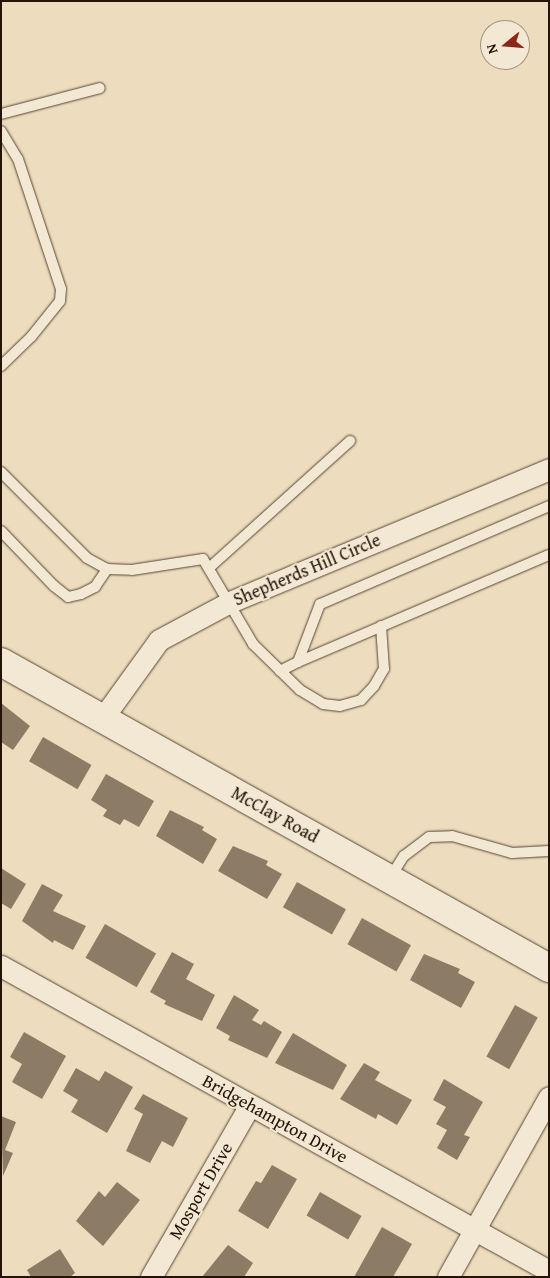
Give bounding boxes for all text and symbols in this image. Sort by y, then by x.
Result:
north arrow [480,20,530,70]
text: N [481,42,503,56]
street label: Shepherds Hill Circle [230,529,384,611]
street label: McClay Road [227,782,323,848]
street label: Bridgehampton Drive [199,1070,351,1168]
street label: Mosport Drive [165,1139,237,1243]

